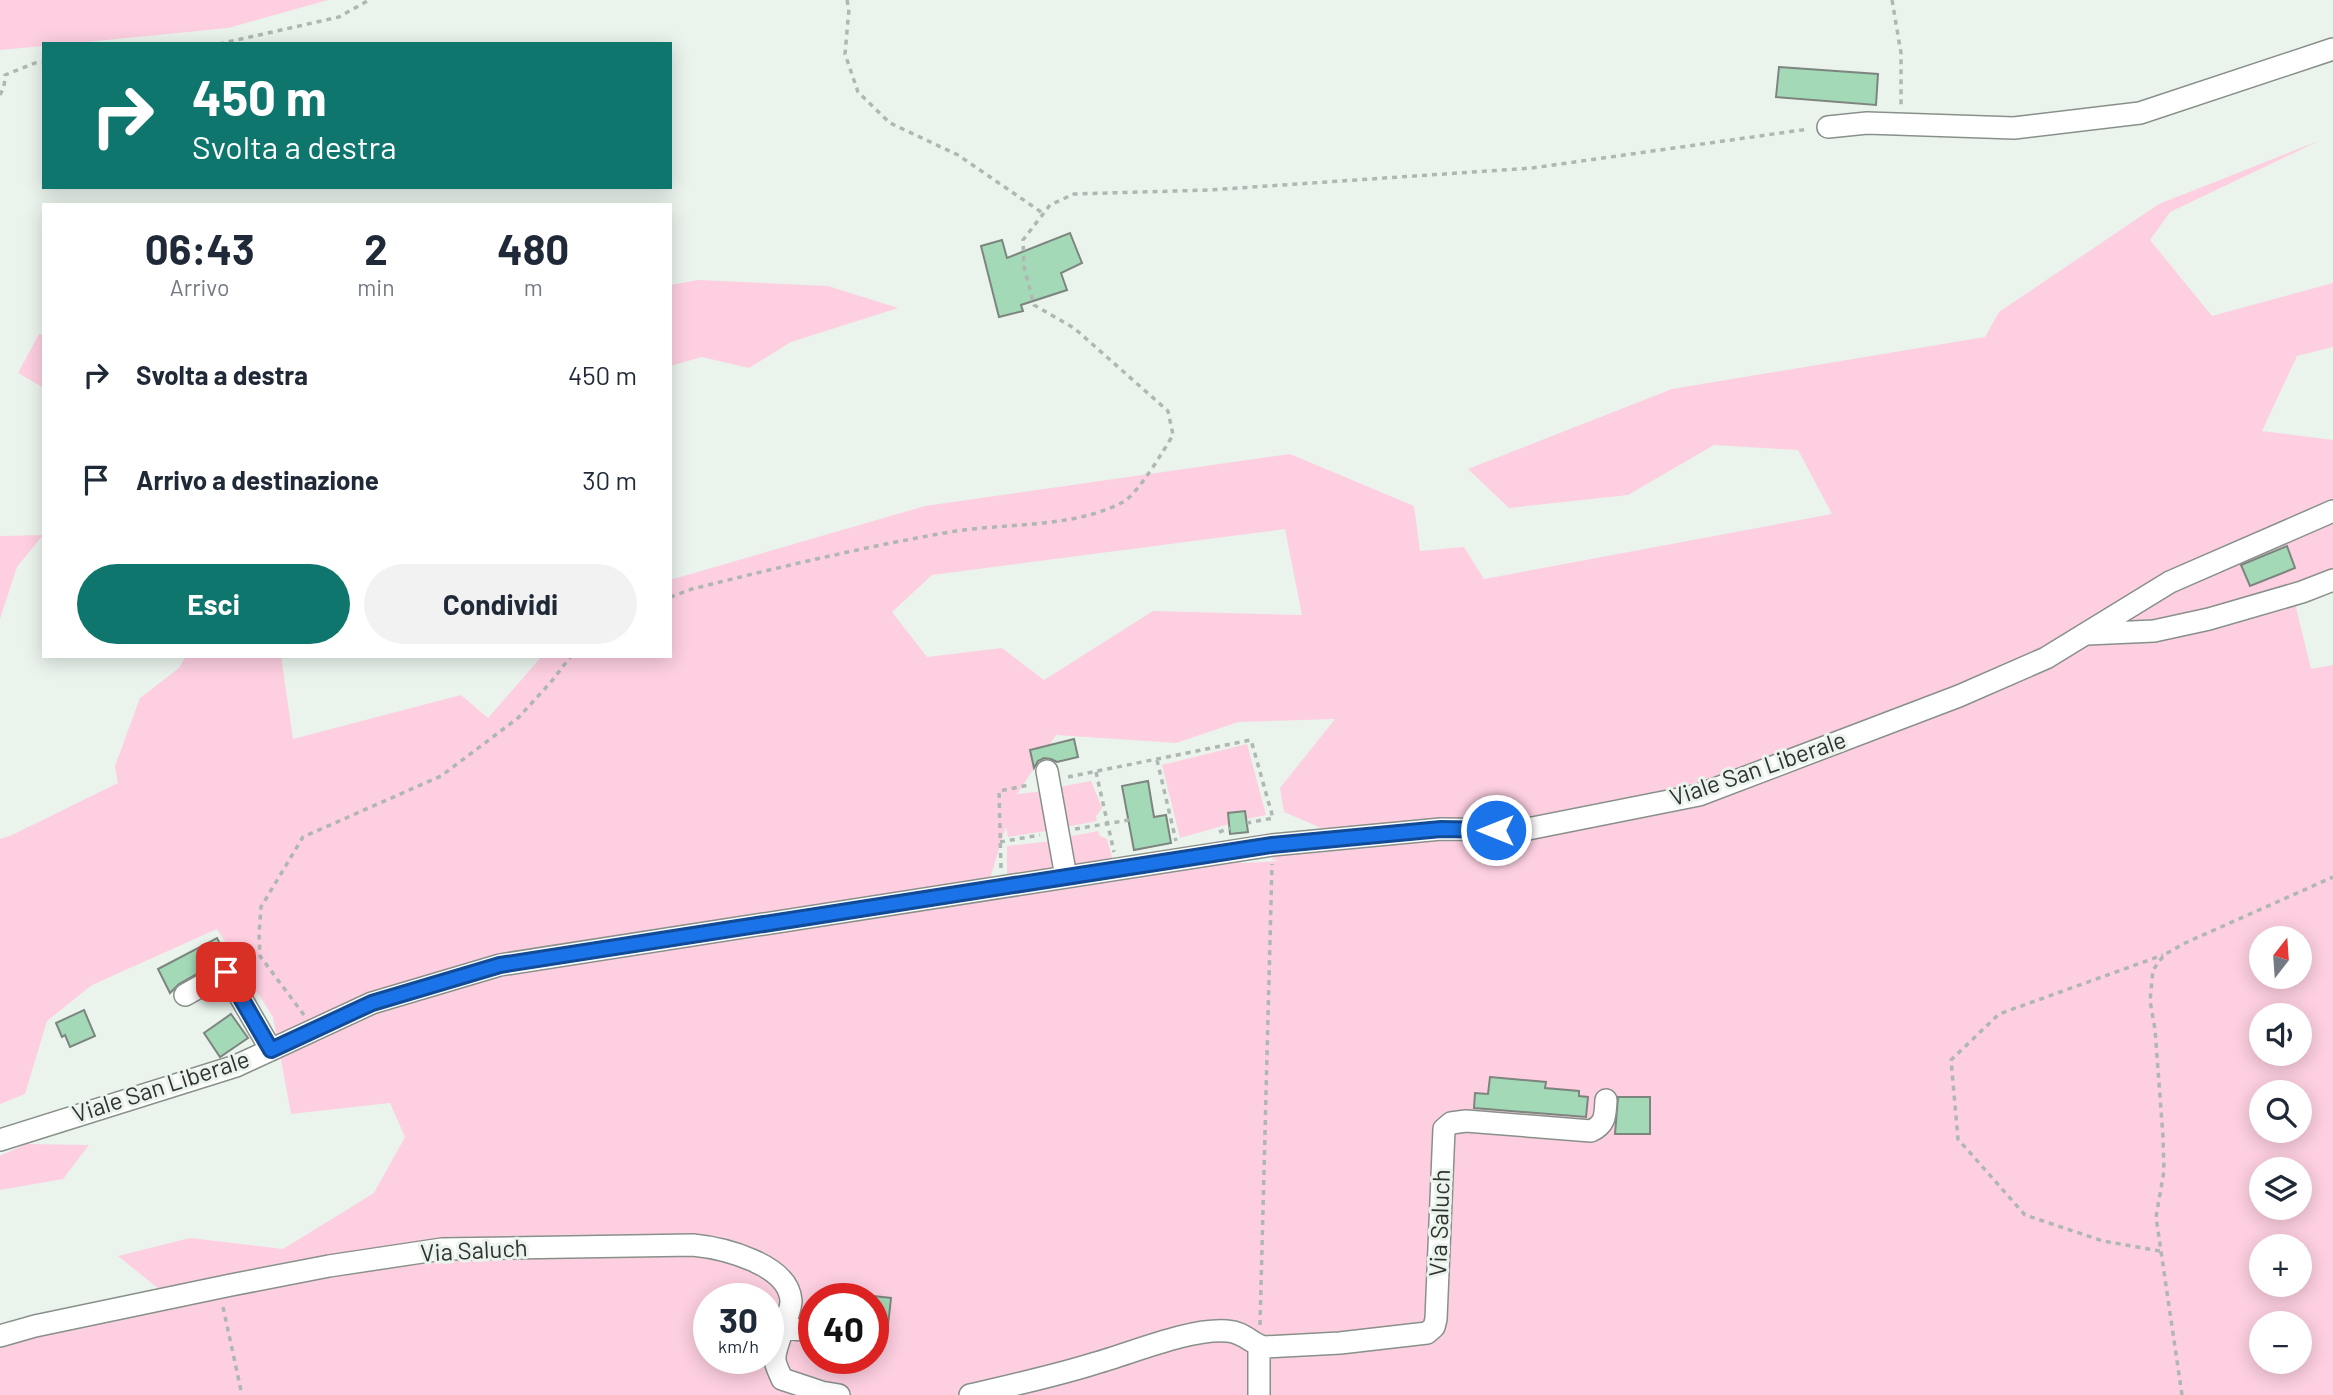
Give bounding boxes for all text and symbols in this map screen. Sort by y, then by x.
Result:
text: 450 m [192,67,327,126]
icon: right [77,70,168,161]
text: Svolta a destra [192,127,396,165]
text: 06:43 [145,223,255,273]
text: 2 [364,223,388,273]
text: 480 [497,223,569,273]
text: Arrivo [170,273,229,301]
text: min [357,273,395,301]
text: m [524,273,543,301]
icon: right [77,356,115,394]
text: Svolta a destra [136,359,308,390]
text: 450 m [568,359,637,390]
icon: arrive [77,461,115,499]
text: Arrivo a destinazione [136,464,379,495]
text: 30 m [582,464,637,495]
button: Esci [77,564,350,644]
button: Condividi [364,564,637,644]
street label: Viale San Liberale [1666,724,1849,811]
position arrow [1459,793,1533,867]
north arrow [2249,926,2312,989]
map controls [2249,926,2312,1374]
pin [196,942,256,1002]
icon: arrive [207,953,245,991]
button: sound [2249,1003,2312,1066]
street label: Viale San Liberale [68,1043,253,1128]
button: search [2249,1080,2312,1143]
button: layers [2249,1157,2312,1220]
street label: Via Saluch [1422,1169,1455,1277]
street label: Via Saluch [420,1232,528,1267]
button: + [2249,1234,2312,1297]
speed limit sign: 40 [798,1283,889,1374]
text: 30 [719,1298,758,1340]
button: − [2249,1311,2312,1374]
text: km/h [718,1335,759,1357]

